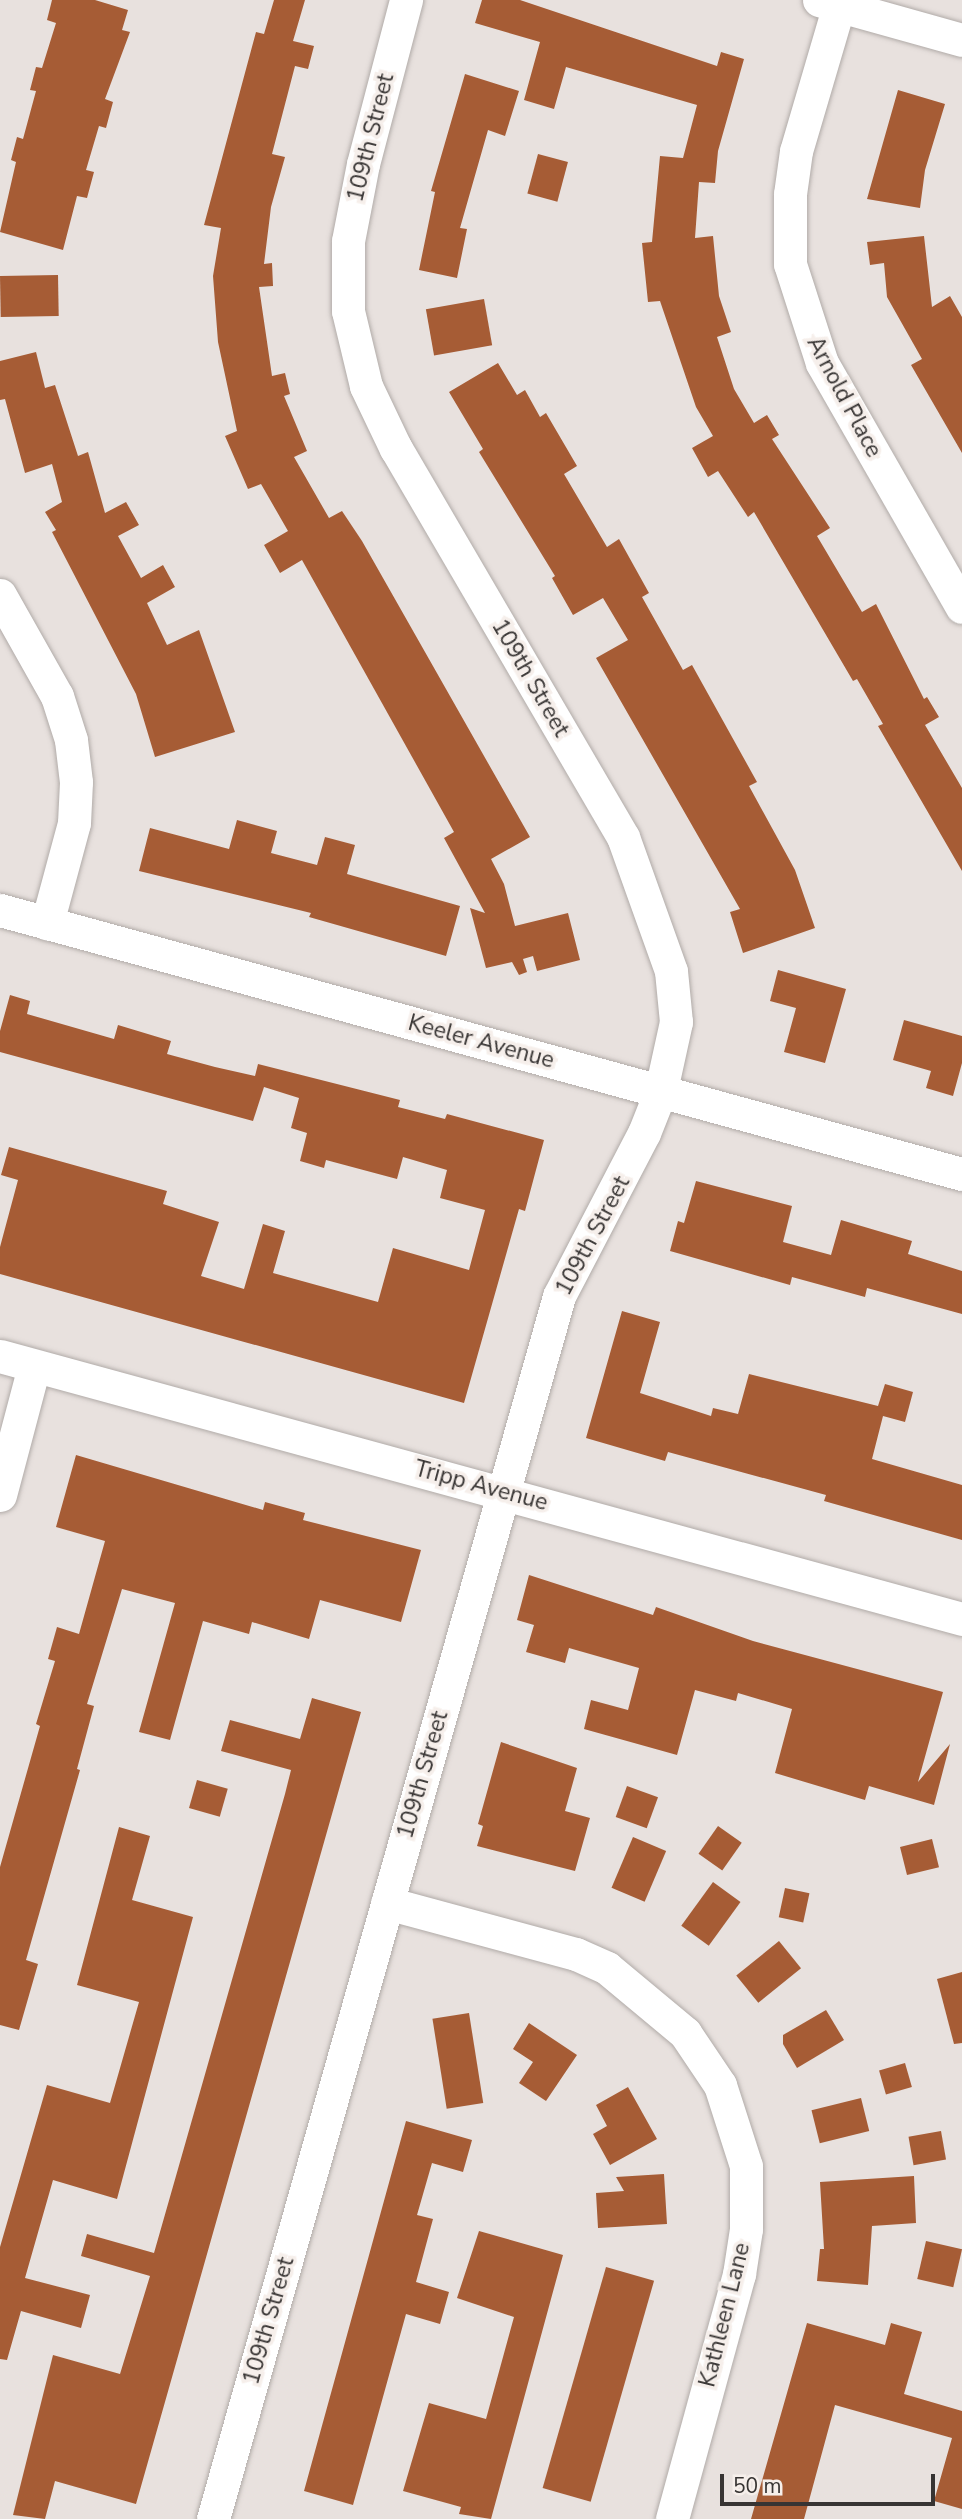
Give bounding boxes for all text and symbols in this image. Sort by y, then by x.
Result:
street label: 109th Street [342,71,400,205]
street label: Arnold Place [801,332,887,462]
street label: 109th Street [485,614,575,742]
street label: Keeler Avenue [405,1009,557,1075]
street label: 109th Street [550,1172,636,1300]
street label: Tripp Avenue [411,1455,551,1517]
street label: 109th Street [392,1708,454,1842]
street label: Kathleen Lane [694,2240,756,2390]
street label: 109th Street [238,2254,300,2388]
scale bar [724,2460,939,2504]
text: 50 m [733,2472,782,2500]

